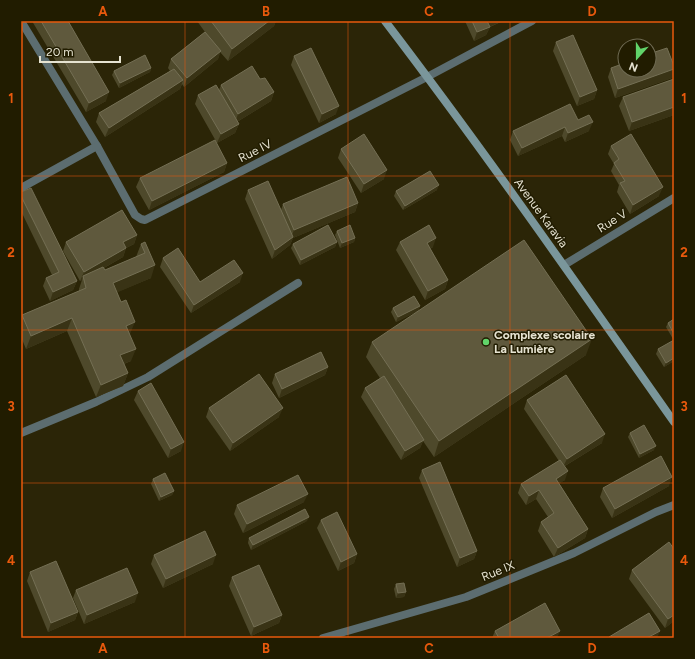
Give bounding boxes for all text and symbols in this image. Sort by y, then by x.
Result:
text: A [98,4,108,19]
text: B [262,4,270,19]
text: C [424,4,434,19]
text: D [587,4,597,19]
scale bar [40,38,120,64]
north arrow [617,38,657,78]
text: 20 m [46,45,74,59]
text: N [627,59,640,74]
text: 1 [8,91,14,106]
text: 1 [681,91,687,106]
street label: Rue IV [236,136,275,165]
street label: Avenue Karavia [511,176,571,250]
street label: Rue V [595,206,630,235]
text: 2 [7,245,15,260]
text: 2 [680,245,688,260]
place label: Complexe scolaire La Lumière [494,328,596,356]
marker: Complexe scolaire La Lumière [481,337,491,347]
text: 3 [7,399,15,414]
text: 3 [680,399,688,414]
text: 4 [7,553,15,568]
text: 4 [680,553,688,568]
street label: Rue IX [479,558,517,584]
text: A [98,641,108,656]
text: B [262,641,270,656]
text: C [424,641,434,656]
text: D [587,641,597,656]

